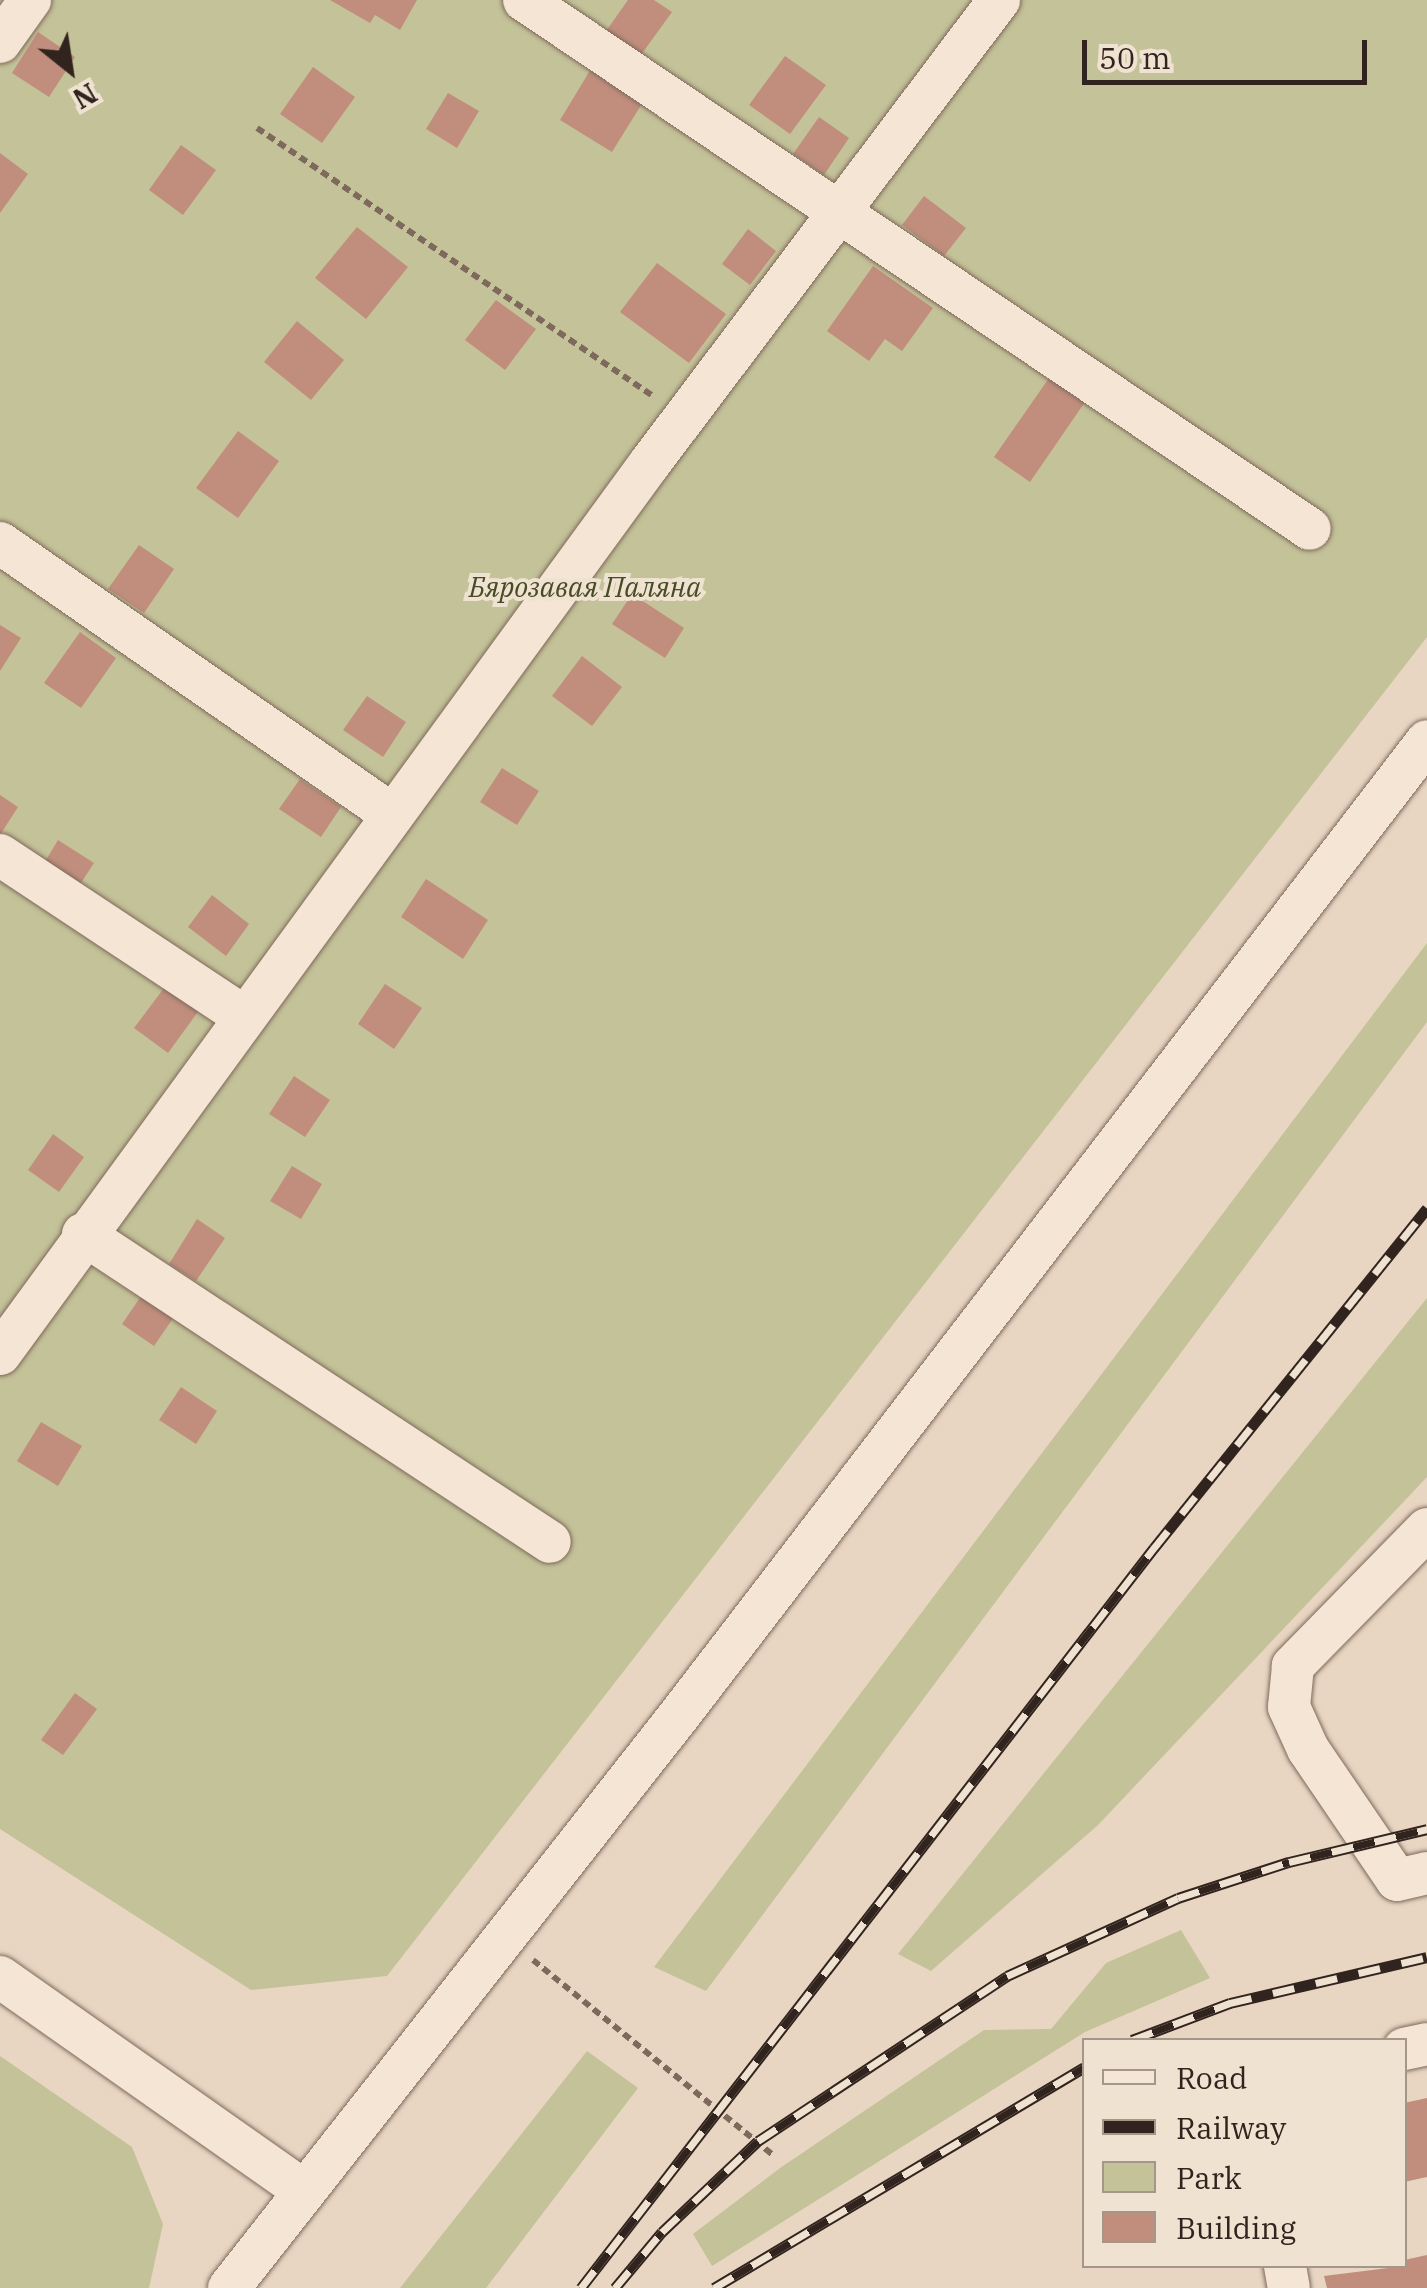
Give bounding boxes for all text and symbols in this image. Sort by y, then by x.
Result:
north arrow [20,20,120,120]
scale bar [1087,20,1372,82]
text: 50 m [1099,38,1171,77]
text: N [66,75,104,118]
park label: Бярозавая Паляна [469,570,701,604]
legend [1082,2038,1407,2268]
text: Road [1176,2058,1248,2097]
text: Railway [1176,2108,1286,2147]
text: Park [1176,2158,1242,2197]
text: Building [1176,2208,1296,2247]

